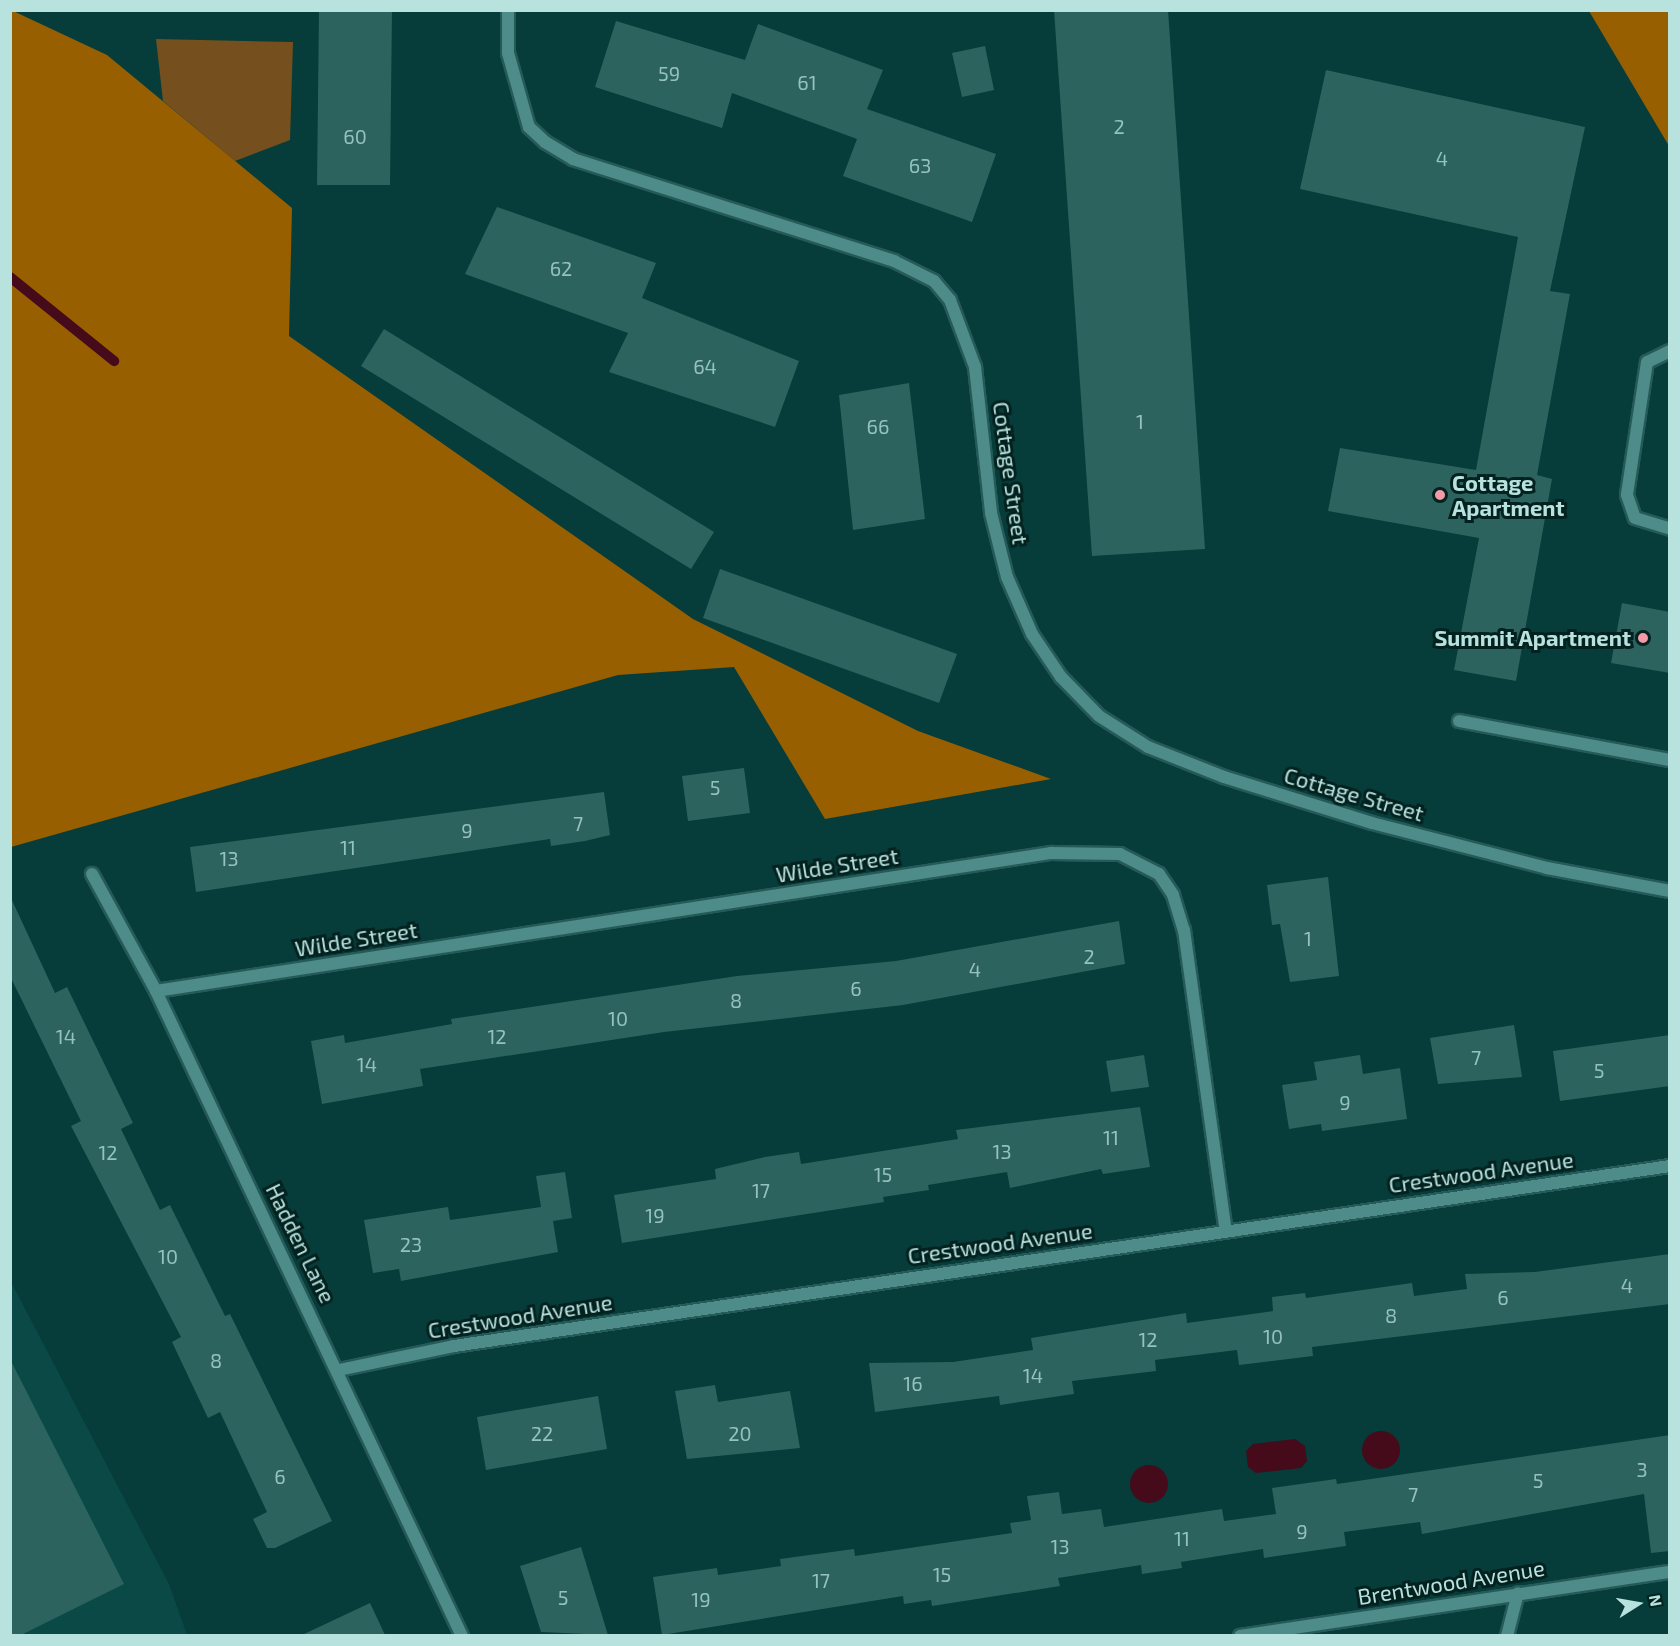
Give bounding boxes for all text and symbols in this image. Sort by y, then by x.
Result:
house number: 59 [658,61,680,85]
house number: 61 [797,70,817,94]
house number: 2 [1113,114,1125,138]
house number: 60 [343,124,367,148]
house number: 4 [1436,146,1448,170]
house number: 63 [909,153,931,177]
house number: 62 [550,256,572,280]
house number: 64 [693,354,717,378]
street label: Cottage Street [988,400,1034,546]
house number: 1 [1136,409,1144,433]
house number: 66 [867,414,889,438]
place label: Cottage Apartment [1452,469,1565,520]
marker: Cottage Apartment [1433,488,1447,502]
place label: Summit Apartment [1434,625,1631,651]
marker: Summit Apartment [1636,631,1650,645]
street label: Cottage Street [1281,761,1427,827]
house number: 5 [710,775,720,799]
house number: 7 [573,811,583,835]
house number: 9 [461,818,473,842]
house number: 11 [340,835,356,859]
street label: Wilde Street [774,842,900,888]
house number: 13 [219,846,239,870]
street label: Wilde Street [293,916,419,962]
house number: 1 [1304,926,1312,950]
house number: 2 [1083,944,1095,968]
house number: 4 [969,957,981,981]
house number: 6 [850,976,862,1000]
house number: 8 [730,988,742,1012]
house number: 10 [608,1006,628,1030]
house number: 14 [56,1024,76,1048]
house number: 12 [487,1024,507,1048]
house number: 7 [1471,1045,1481,1069]
house number: 14 [357,1052,377,1076]
house number: 5 [1594,1058,1604,1082]
house number: 9 [1339,1090,1351,1114]
house number: 11 [1103,1125,1119,1149]
house number: 13 [992,1139,1012,1163]
house number: 12 [98,1140,118,1164]
street label: Crestwood Avenue [1387,1146,1575,1198]
house number: 15 [874,1162,892,1186]
house number: 17 [752,1178,770,1202]
street label: Hadden Lane [261,1179,341,1307]
house number: 19 [645,1203,665,1227]
street label: Crestwood Avenue [906,1217,1094,1269]
house number: 23 [400,1232,422,1256]
house number: 10 [158,1244,178,1268]
house number: 4 [1621,1273,1633,1297]
house number: 6 [1497,1285,1509,1309]
street label: Crestwood Avenue [426,1288,614,1344]
house number: 8 [1385,1303,1397,1327]
house number: 10 [1263,1324,1283,1348]
house number: 12 [1138,1327,1158,1351]
house number: 8 [210,1348,222,1372]
house number: 14 [1023,1363,1043,1387]
house number: 16 [903,1371,923,1395]
house number: 22 [531,1421,553,1445]
house number: 20 [728,1421,752,1445]
house number: 3 [1636,1457,1648,1481]
house number: 6 [274,1464,286,1488]
house number: 5 [1533,1468,1543,1492]
house number: 7 [1408,1482,1418,1506]
house number: 9 [1296,1519,1308,1543]
house number: 11 [1174,1526,1190,1550]
house number: 13 [1050,1534,1070,1558]
street label: Brentwood Avenue [1355,1554,1547,1610]
house number: 15 [933,1562,951,1586]
house number: 17 [812,1568,830,1592]
north arrow [1608,1574,1668,1634]
house number: 5 [558,1585,568,1609]
house number: 19 [691,1587,711,1611]
text: N [1646,1593,1667,1608]

